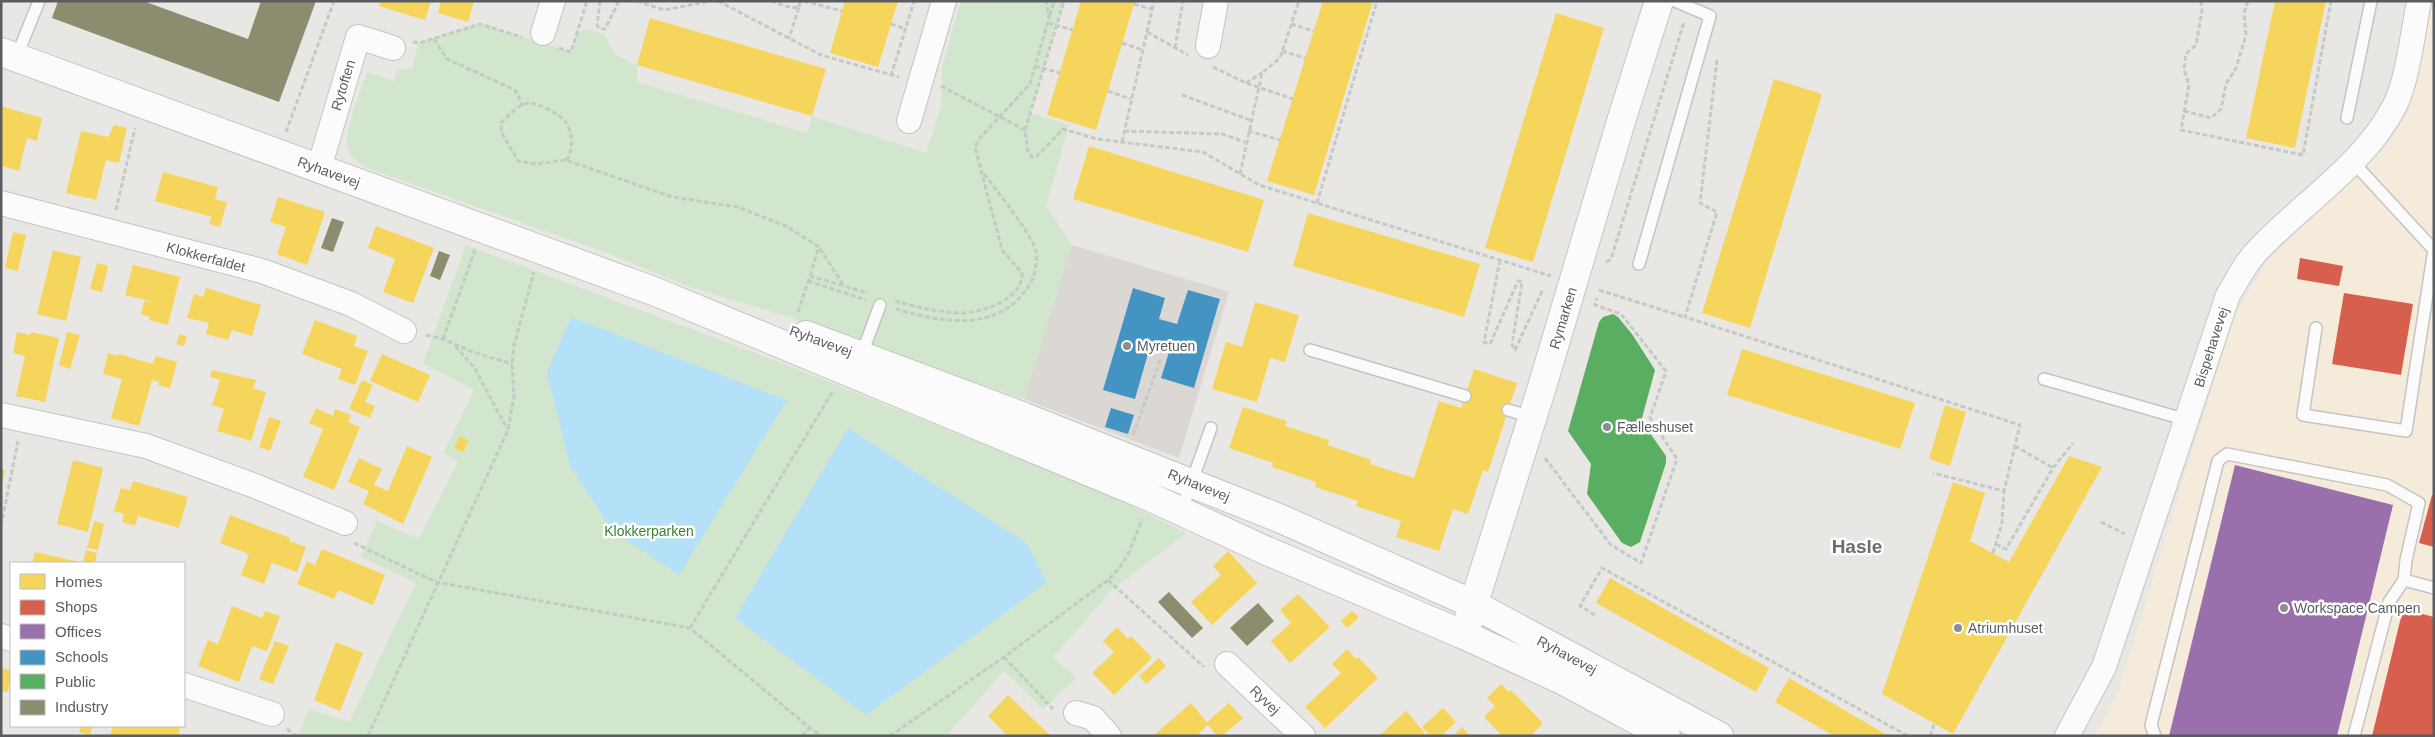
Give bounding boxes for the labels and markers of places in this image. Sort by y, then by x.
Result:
place label: Myretuen [1137,338,1195,354]
marker: Myretuen [1121,340,1133,352]
place label: Fælleshuset [1617,419,1693,435]
marker: Fælleshuset [1601,421,1613,433]
place label: Workspace Campen [2294,600,2421,616]
marker: Workspace Campen [2278,602,2290,614]
place label: Atriumhuset [1968,620,2043,636]
marker: Atriumhuset [1952,622,1964,634]

